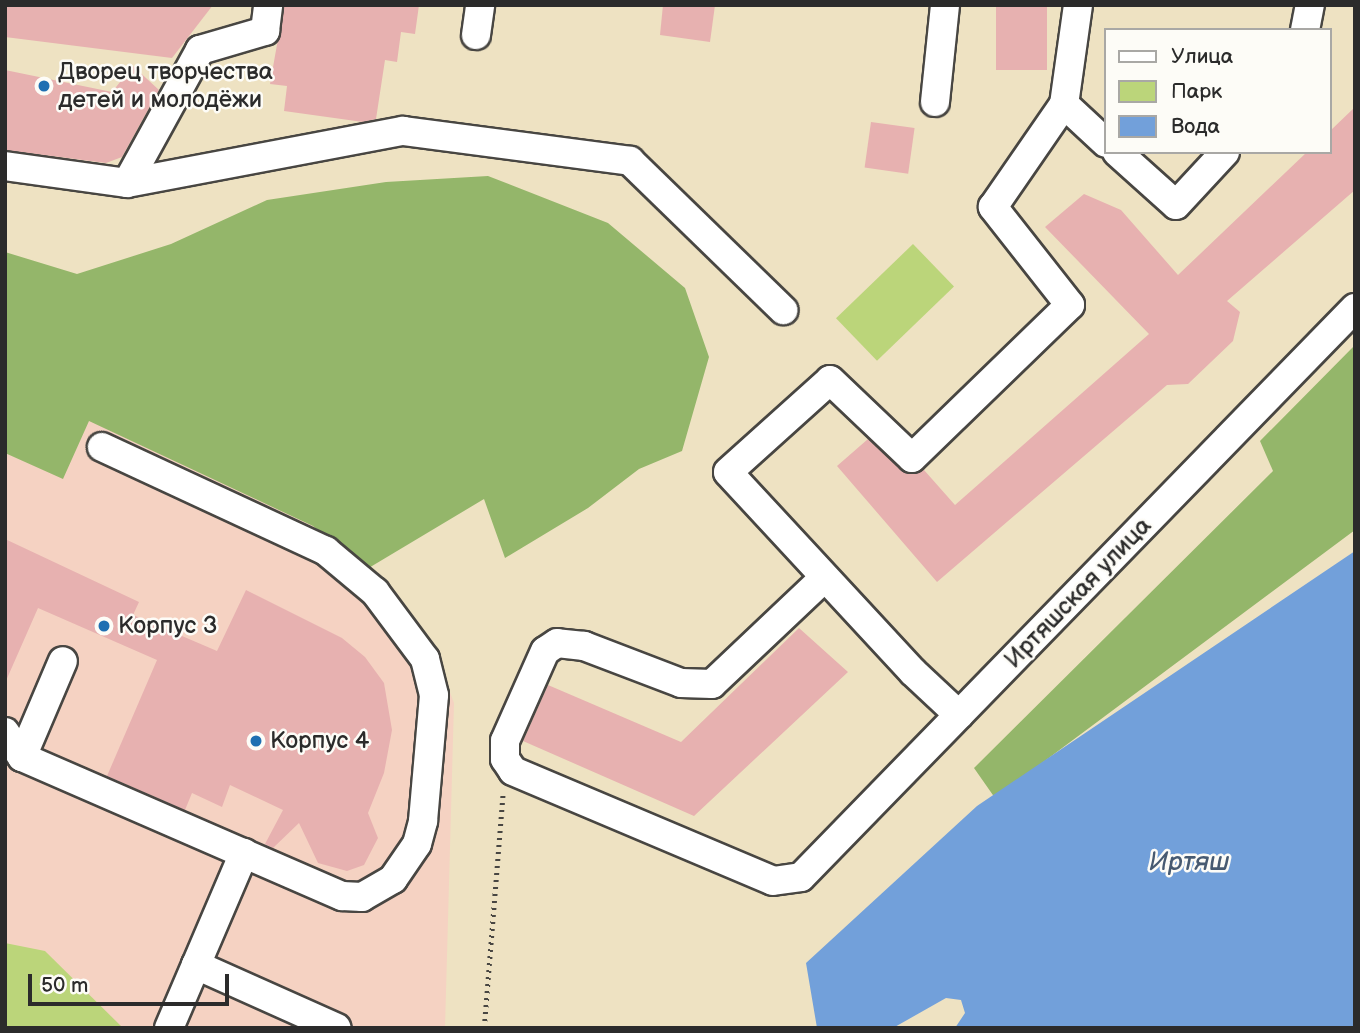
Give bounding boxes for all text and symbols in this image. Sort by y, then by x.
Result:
legend [1104,28,1332,154]
text: Улица [1171,44,1233,69]
place label: Дворец творчества детей и молодёжи [58,58,273,114]
marker: Дворец творчества детей и молодёжи [36,78,52,94]
text: Парк [1171,79,1222,104]
text: Вода [1171,114,1220,139]
street label: Иртяшская улица [999,512,1157,674]
place label: Корпус 3 [118,612,218,640]
marker: Корпус 3 [96,618,112,634]
place label: Корпус 4 [270,727,369,755]
marker: Корпус 4 [248,733,264,749]
water label: Иртяш [1149,847,1229,879]
scale bar [32,960,233,1004]
text: 50 m [41,973,88,998]

